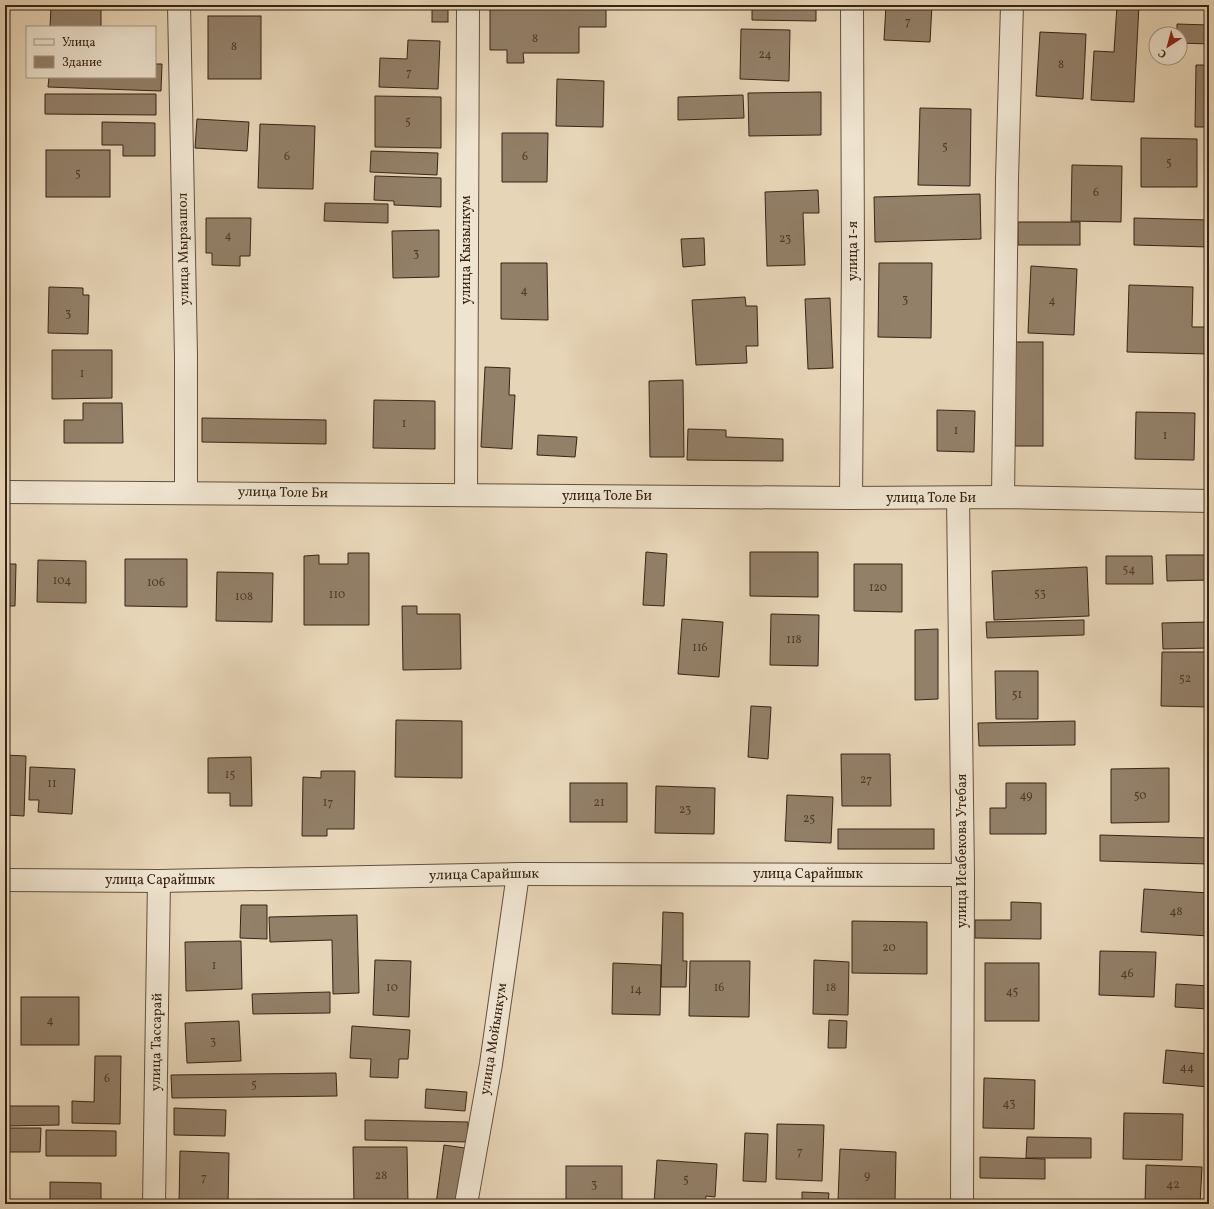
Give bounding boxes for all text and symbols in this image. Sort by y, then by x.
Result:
house number: 7 [905,14,911,30]
legend [26,26,156,78]
north arrow [1148,26,1188,66]
house number: 8 [532,31,538,47]
text: Улица [62,35,95,51]
house number: 8 [231,39,237,55]
text: С [1156,45,1170,61]
house number: 24 [758,47,772,63]
text: Здание [62,55,102,71]
house number: 8 [1058,57,1064,73]
house number: 7 [406,65,412,81]
house number: 5 [405,114,411,130]
house number: 5 [942,139,948,155]
house number: 6 [284,149,290,165]
house number: 6 [522,149,528,165]
house number: 5 [1166,155,1172,171]
house number: 5 [75,166,81,182]
house number: 6 [1093,185,1099,201]
street label: улица Мырзашол [174,192,194,305]
street label: улица Кызылкум [457,195,476,305]
street label: улица 1-я [844,221,863,281]
house number: 4 [224,228,232,244]
house number: 23 [779,231,791,247]
house number: 3 [413,246,419,262]
house number: 4 [520,283,528,299]
house number: 3 [902,292,908,308]
house number: 4 [1048,293,1056,309]
house number: 3 [65,306,71,322]
house number: 1 [80,366,84,382]
house number: 1 [402,416,406,432]
house number: 1 [954,423,958,439]
house number: 1 [1163,428,1167,444]
street label: улица Толе Би [238,483,329,503]
street label: улица Толе Би [562,487,653,506]
street label: улица Толе Би [886,489,977,508]
house number: 54 [1123,562,1135,578]
house number: 104 [53,573,71,589]
house number: 106 [147,575,165,591]
house number: 120 [869,580,887,596]
house number: 53 [1034,586,1046,602]
house number: 110 [329,587,345,603]
house number: 108 [235,589,253,605]
house number: 118 [786,632,802,648]
house number: 116 [692,640,708,656]
house number: 52 [1179,671,1191,687]
house number: 51 [1012,687,1022,703]
house number: 15 [225,767,235,783]
house number: 27 [860,772,872,788]
street label: улица Исабекова Утебая [953,774,972,928]
house number: 11 [47,776,57,792]
house number: 49 [1019,788,1033,804]
house number: 50 [1134,788,1146,804]
house number: 17 [323,795,333,811]
house number: 21 [593,795,605,811]
house number: 23 [679,802,691,818]
house number: 25 [803,811,815,827]
street label: улица Сарайшык [429,865,540,885]
street label: улица Сарайшык [753,865,864,884]
street label: улица Сарайшык [105,871,216,890]
house number: 48 [1169,904,1183,920]
house number: 20 [882,940,896,956]
house number: 1 [212,958,216,974]
house number: 46 [1120,966,1134,982]
house number: 10 [386,980,398,996]
house number: 16 [714,980,724,996]
house number: 18 [826,980,836,996]
street label: улица Мойынкум [476,981,512,1096]
house number: 14 [630,982,642,998]
house number: 45 [1006,984,1019,1000]
street label: улица Тассарай [147,992,167,1091]
house number: 4 [46,1013,54,1029]
house number: 3 [210,1034,216,1050]
house number: 44 [1180,1060,1194,1076]
house number: 6 [104,1071,110,1087]
house number: 5 [251,1077,257,1093]
house number: 43 [1003,1096,1015,1112]
house number: 7 [797,1144,803,1160]
house number: 28 [375,1168,387,1184]
house number: 9 [864,1168,870,1184]
house number: 7 [201,1170,207,1186]
house number: 5 [683,1172,689,1188]
house number: 3 [591,1177,597,1193]
house number: 42 [1166,1177,1180,1193]

